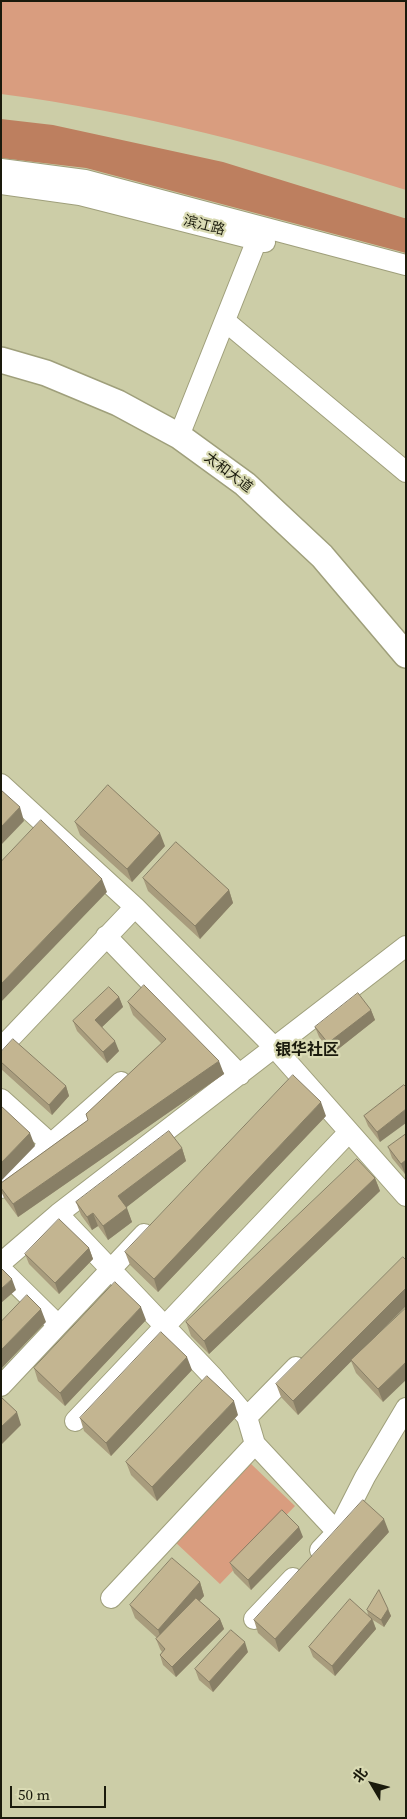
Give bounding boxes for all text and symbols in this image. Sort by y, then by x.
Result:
street label: 滨江路 [182,213,226,239]
street label: 太和大道 [201,449,255,497]
district label: 银华社区 [275,1041,339,1061]
north arrow [347,1759,397,1809]
text: 北 [348,1763,372,1787]
scale bar [12,1776,109,1808]
text: 50 m [18,1784,50,1805]

